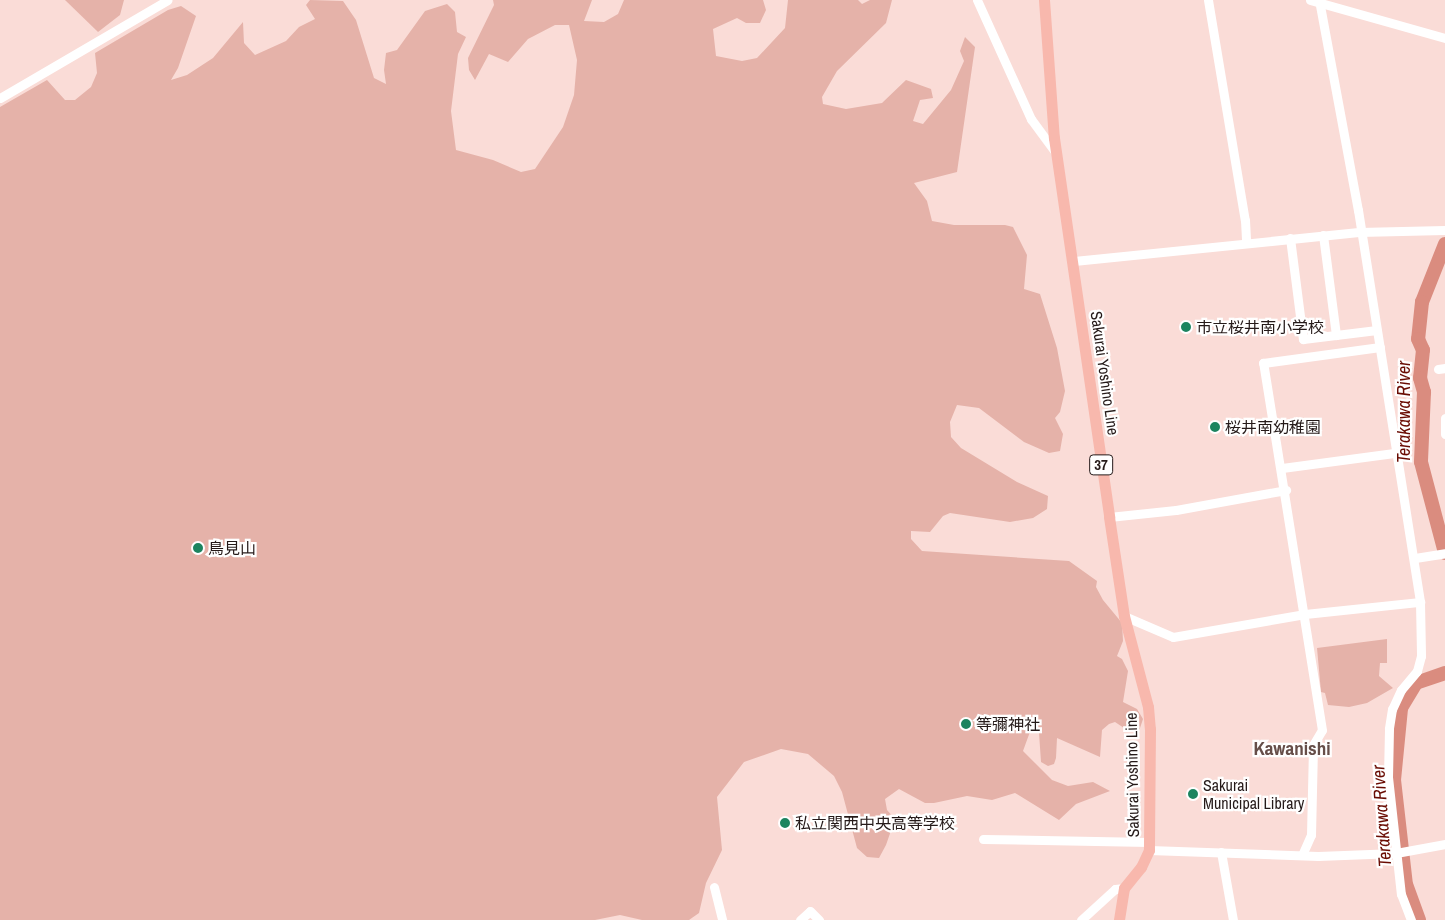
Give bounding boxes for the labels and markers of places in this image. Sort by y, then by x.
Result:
place label: 市立桜井南小学校 [1196,317,1324,337]
marker: 市立桜井南小学校 [1180,321,1192,333]
place label: 桜井南幼稚園 [1225,417,1321,437]
marker: 桜井南幼稚園 [1209,421,1221,433]
place label: 鳥見山 [208,538,256,558]
marker: 鳥見山 [192,542,204,554]
place label: 等彌神社 [976,714,1040,734]
marker: 等彌神社 [960,718,972,730]
place label: Sakurai Municipal Library [1203,775,1304,813]
marker: Sakurai Municipal Library [1187,788,1199,800]
place label: 私立関西中央高等学校 [795,813,955,833]
marker: 私立関西中央高等学校 [779,817,791,829]

